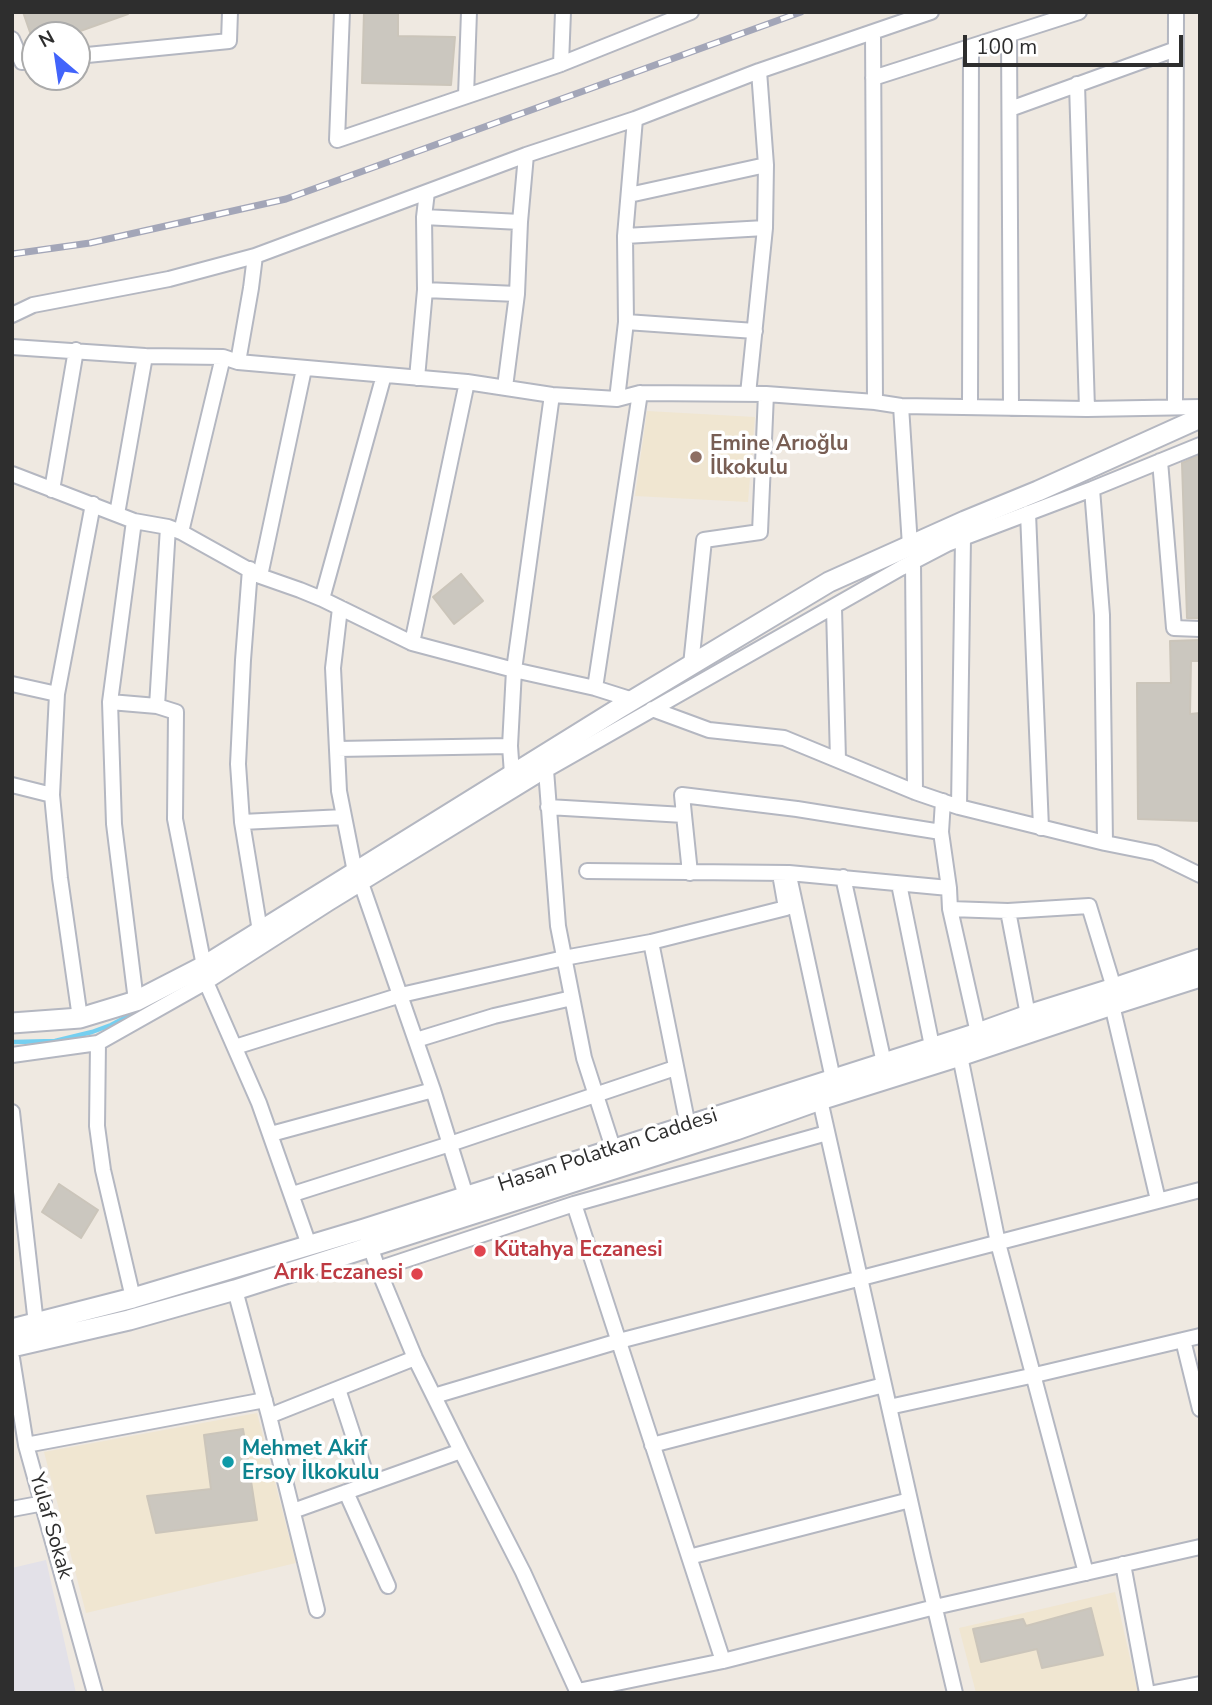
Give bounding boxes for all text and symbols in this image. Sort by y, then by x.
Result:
north arrow [21,21,91,91]
scale bar [967,21,1188,65]
text: N [34,25,59,54]
text: 100 m [976,33,1037,61]
place label: Emine Arıoğlu İlkokulu [710,432,848,482]
marker: Emine Arıoğlu İlkokulu [688,449,704,465]
street label: Hasan Polatkan Caddesi [495,1104,721,1198]
place label: Kütahya Eczanesi [494,1238,663,1264]
marker: Kütahya Eczanesi [472,1243,488,1259]
place label: Arık Eczanesi [274,1261,403,1287]
marker: Arık Eczanesi [409,1266,425,1282]
place label: Mehmet Akif Ersoy İlkokulu [242,1437,380,1487]
marker: Mehmet Akif Ersoy İlkokulu [220,1454,236,1470]
street label: Yulaf Sokak [23,1470,77,1582]

